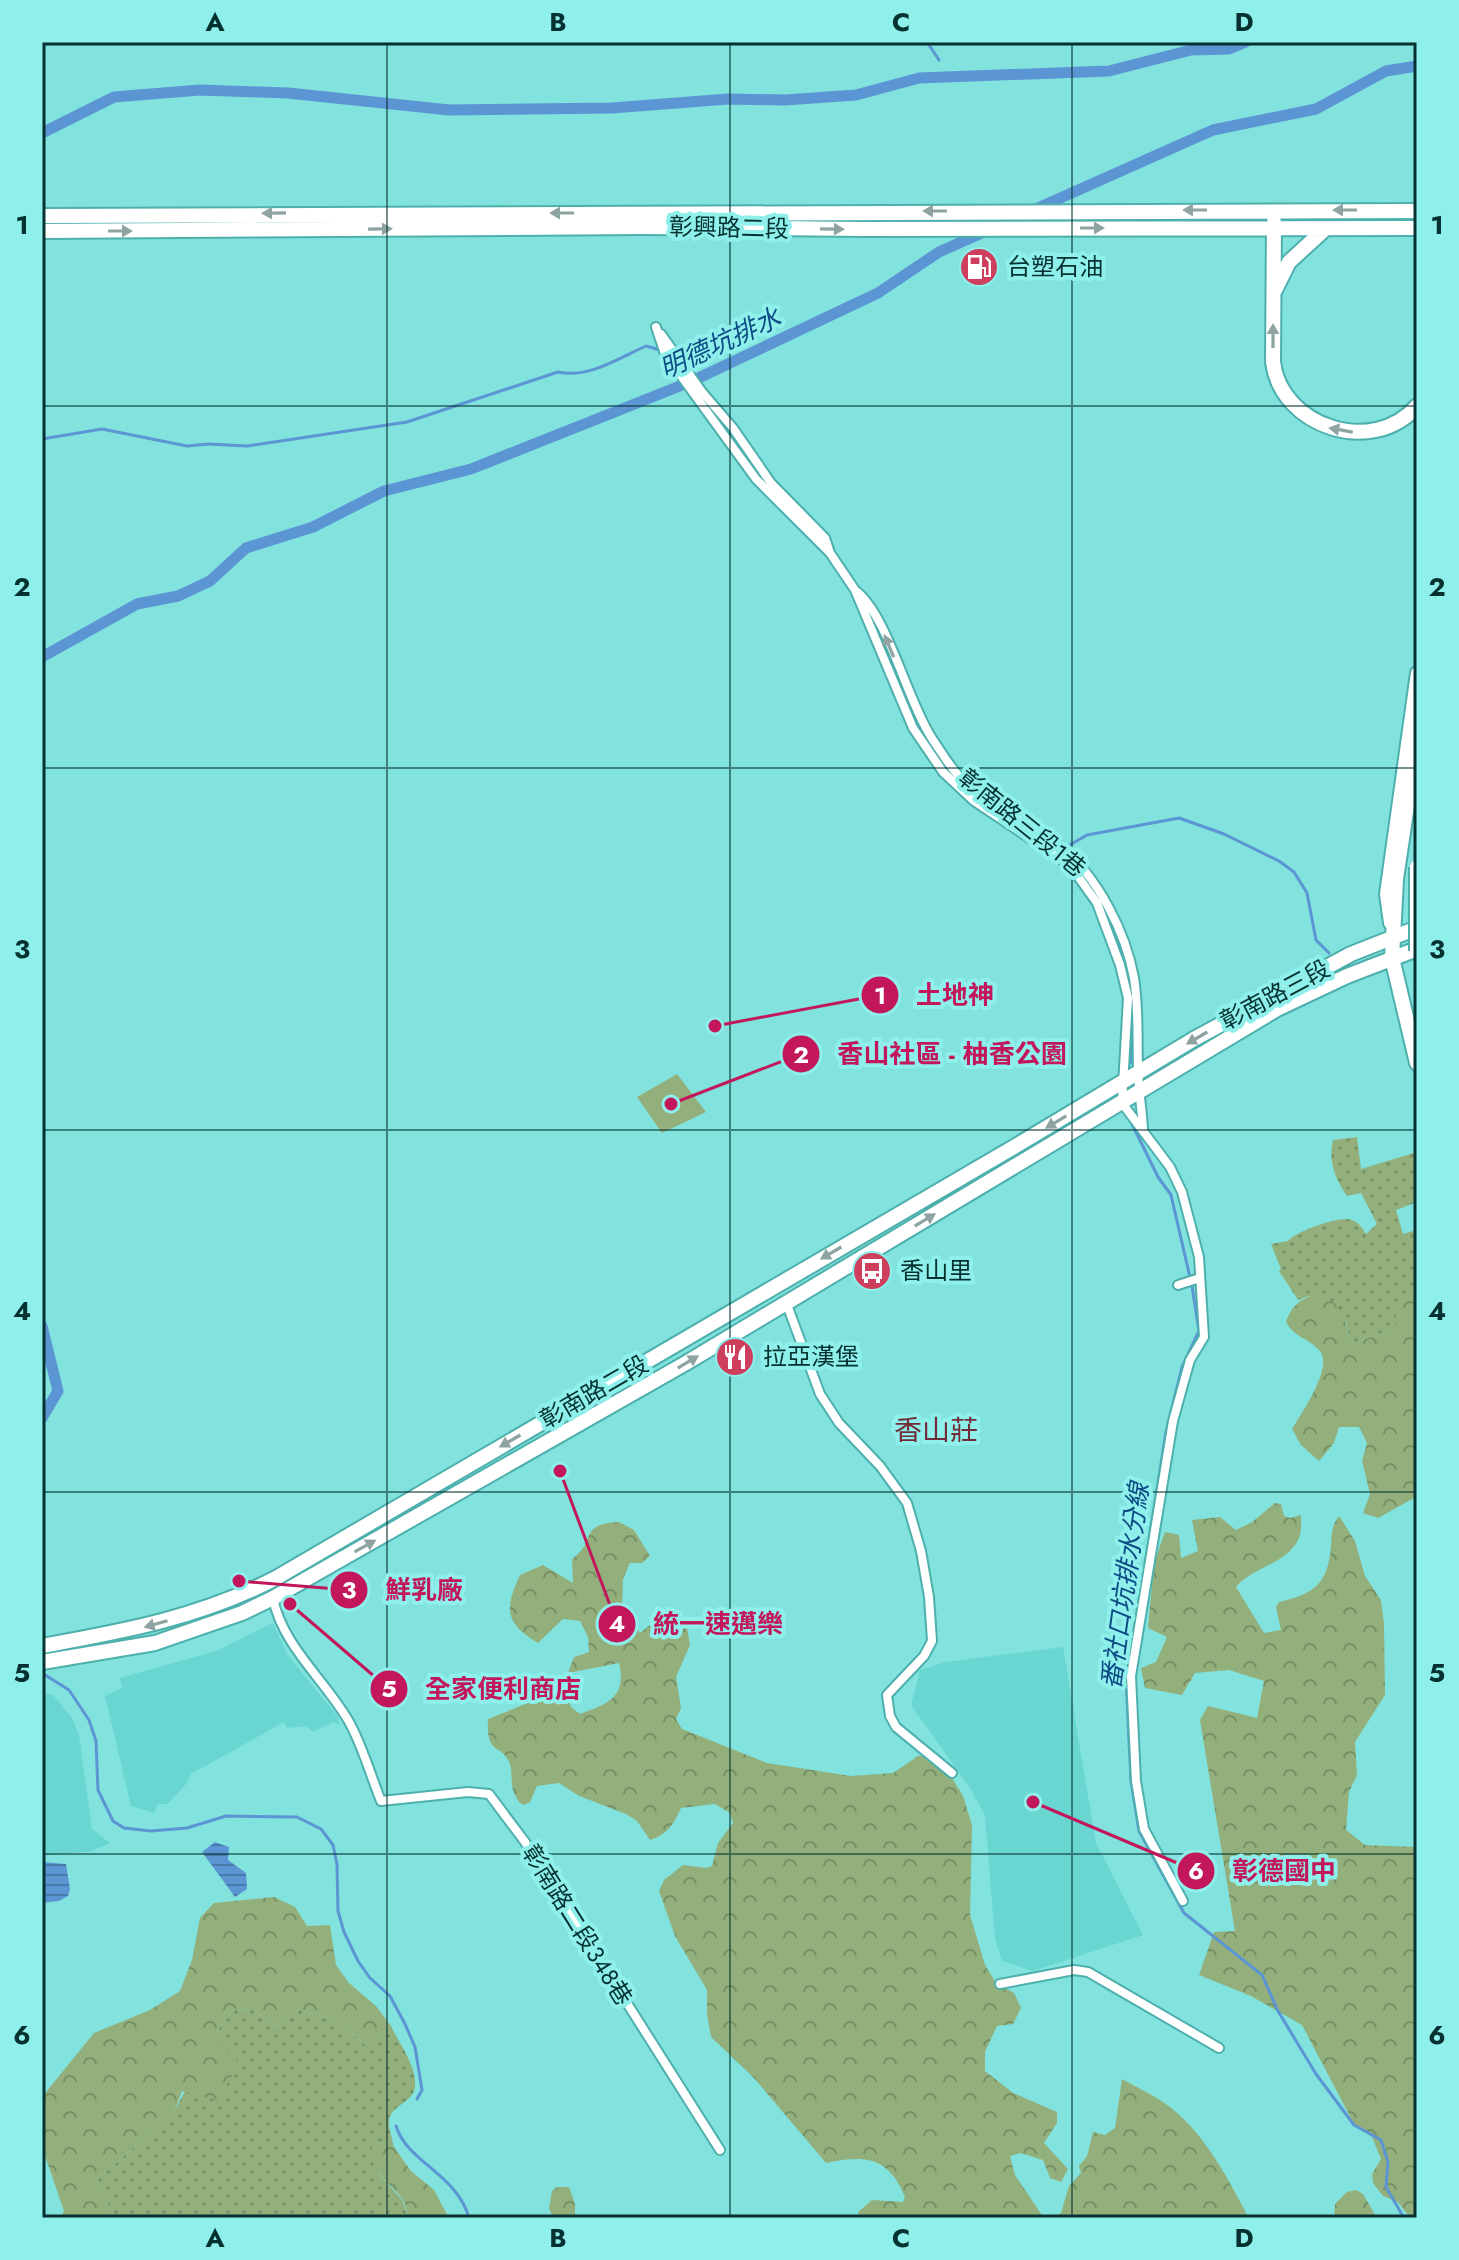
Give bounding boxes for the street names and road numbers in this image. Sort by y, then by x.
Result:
street label: 彰興路二段 [669,209,789,246]
street label: 彰南路三段1巷 [951,760,1093,885]
street label: 彰南路三段 [1214,951,1336,1038]
street label: 彰南路二段 [533,1346,654,1437]
street label: 彰南路二段348巷 [514,1837,641,2012]

